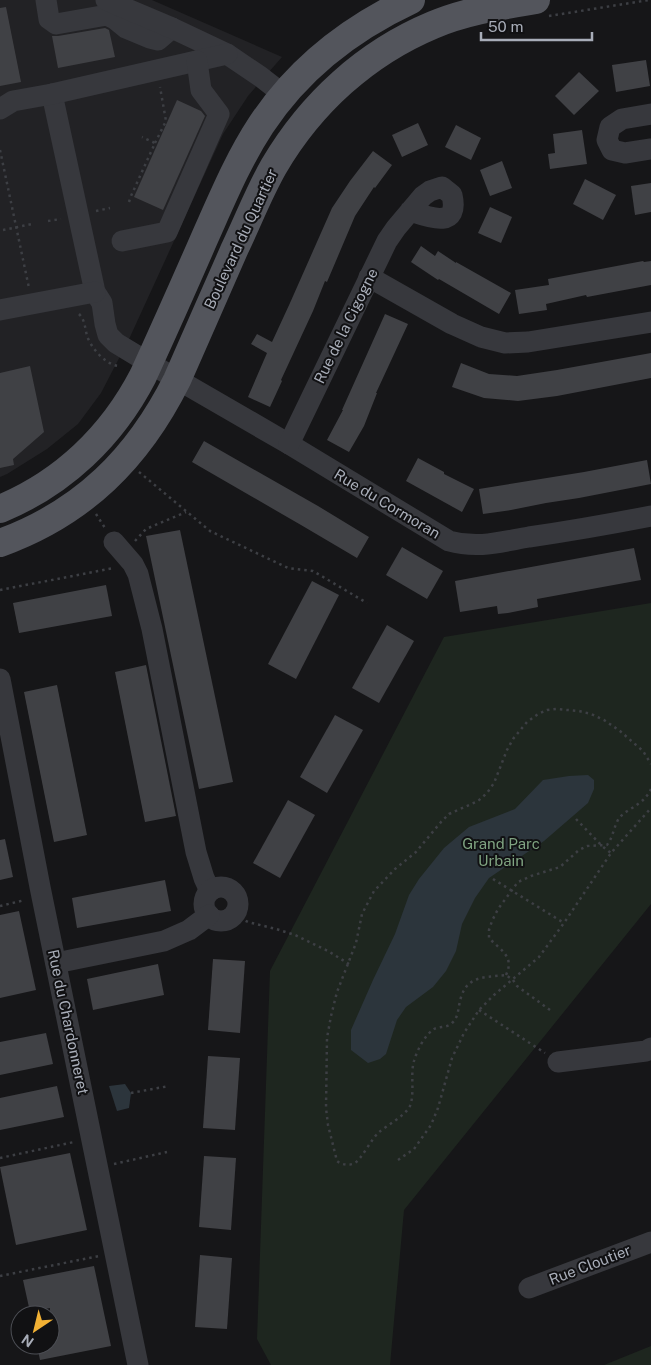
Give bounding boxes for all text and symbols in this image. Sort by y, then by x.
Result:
scale bar [481,10,592,42]
text: 50 m [488,18,523,35]
street label: Boulevard du Quartier [201,166,281,312]
street label: Rue de la Cigogne [310,265,381,386]
street label: Rue du Cormoran [331,465,443,542]
park label: Grand Parc Urbain [462,835,540,869]
street label: Rue du Chardonneret [45,948,92,1096]
street label: Rue Cloutier [546,1241,633,1288]
north arrow [10,1305,60,1355]
text: N [18,1331,37,1350]

